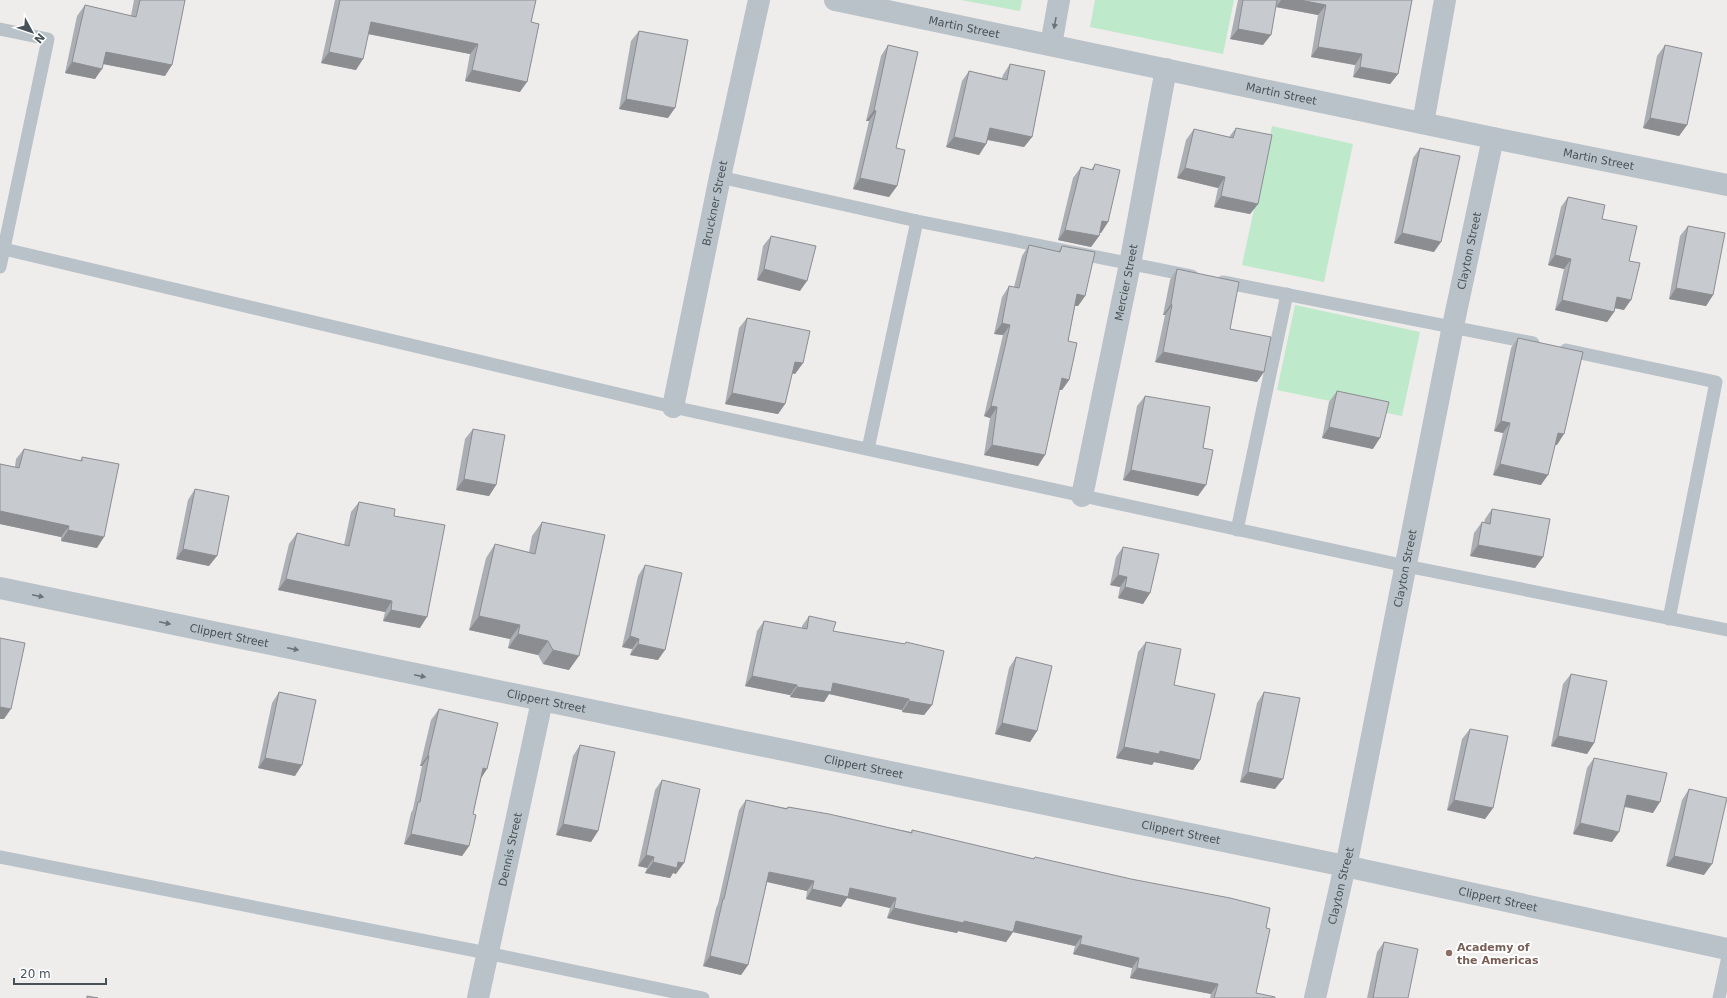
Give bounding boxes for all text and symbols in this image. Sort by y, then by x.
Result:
north arrow [12,12,52,52]
street label: Martin Street [927,14,1001,41]
one-way arrow [1051,16,1057,29]
text: N [31,30,47,46]
street label: Martin Street [1245,80,1318,108]
street label: Martin Street [1562,146,1636,173]
street label: Bruckner Street [700,159,731,247]
street label: Clayton Street [1455,210,1484,291]
street label: Mercier Street [1112,243,1141,322]
street label: Clayton Street [1392,528,1420,609]
one-way arrow [32,594,44,600]
one-way arrow [159,620,172,626]
street label: Clippert Street [188,621,270,650]
one-way arrow [287,647,299,653]
one-way arrow [414,673,426,679]
street label: Clippert Street [506,687,588,716]
street label: Clippert Street [823,753,905,782]
street label: Dennis Street [496,811,525,888]
street label: Clippert Street [1140,818,1222,847]
street label: Clayton Street [1326,846,1357,926]
street label: Clippert Street [1457,885,1539,915]
place label: Academy of the Americas [1457,941,1539,967]
marker: Academy of the Americas [1444,948,1454,958]
scale bar [14,960,106,986]
text: 20 m [20,967,51,981]

